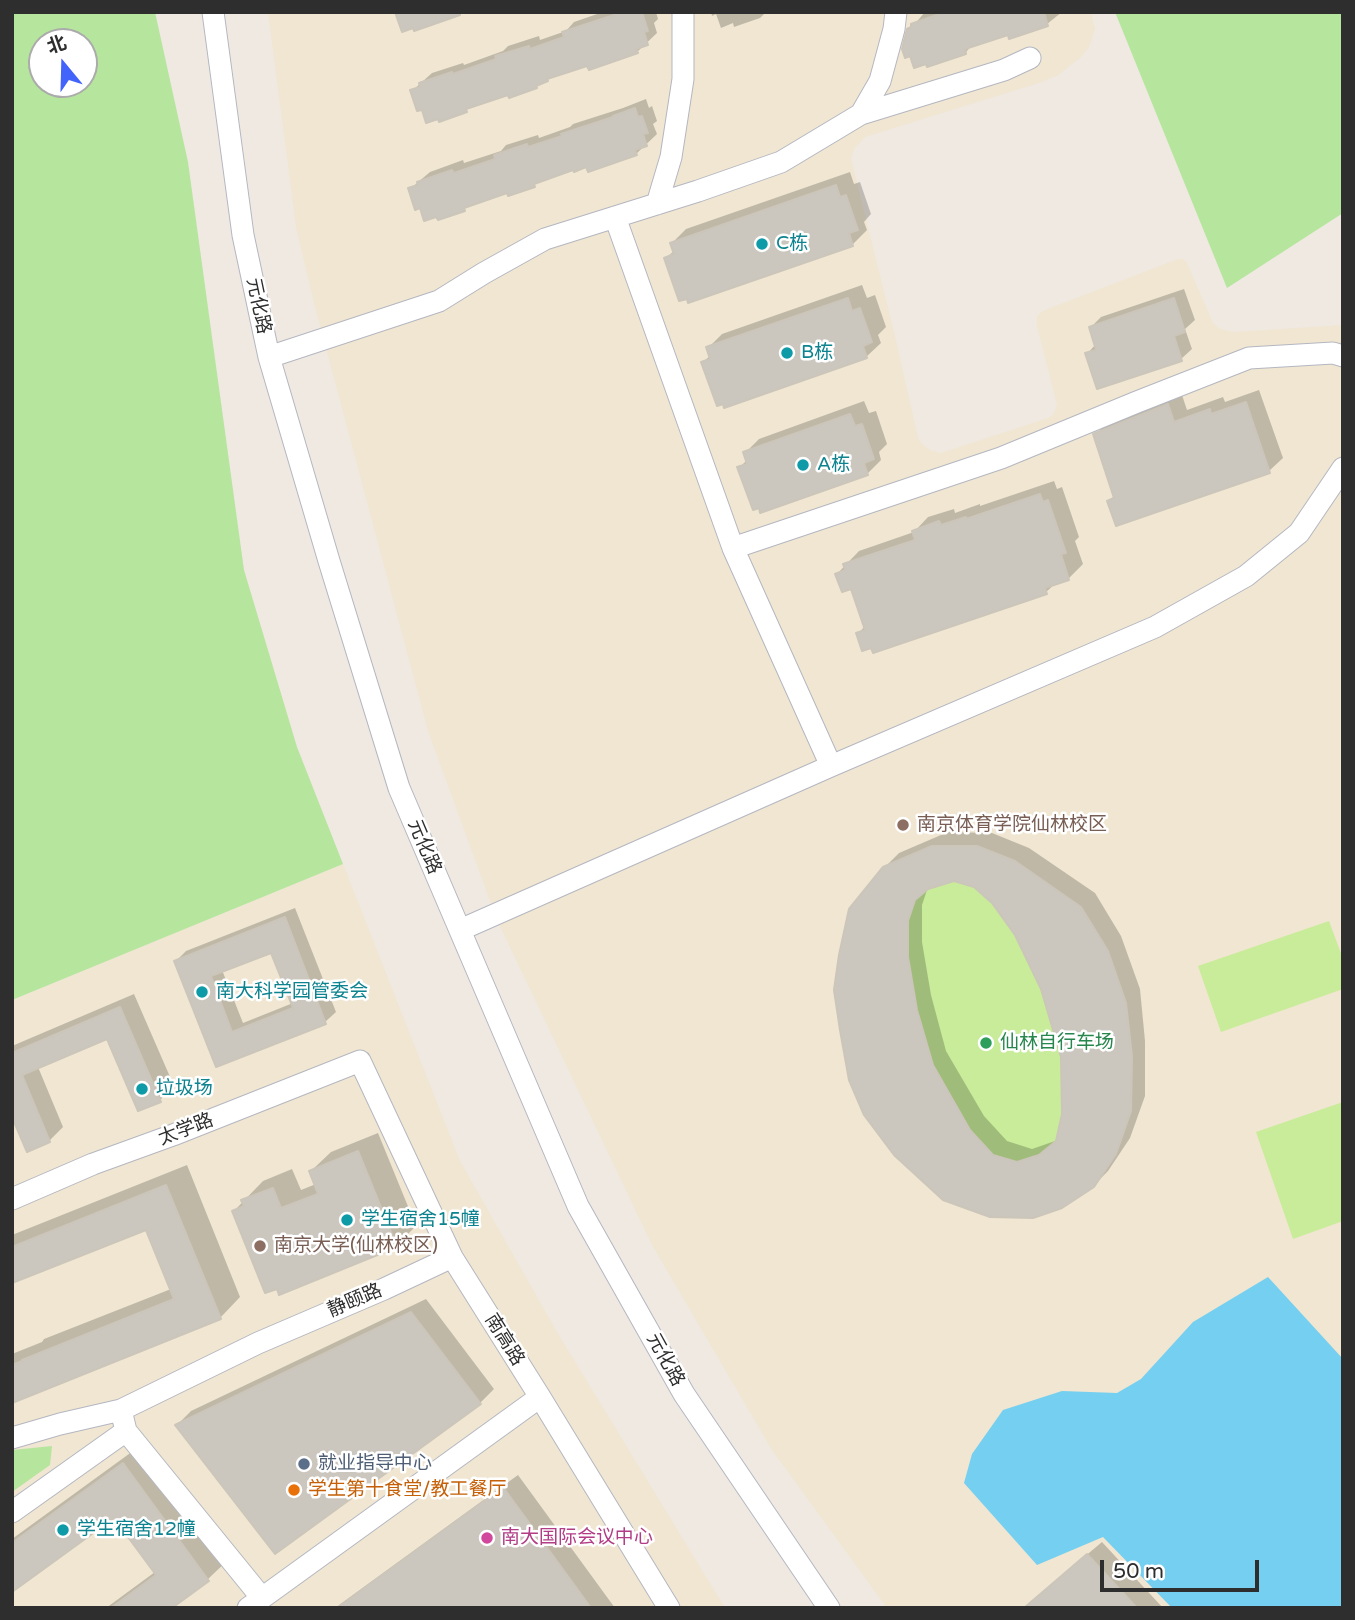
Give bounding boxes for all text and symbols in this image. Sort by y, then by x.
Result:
north arrow [28,28,98,98]
text: 北 [44,32,69,59]
place label: C栋 [776,233,808,255]
marker: C栋 [754,236,770,252]
street label: 元化路 [241,276,275,336]
place label: B栋 [801,342,833,364]
marker: B栋 [779,345,795,361]
place label: A栋 [817,454,850,476]
marker: A栋 [795,457,811,473]
place label: 南京体育学院仙林校区 [917,814,1107,836]
street label: 元化路 [402,816,446,878]
marker: 南京体育学院仙林校区 [895,817,911,833]
place label: 南大科学园管委会 [216,981,368,1003]
marker: 南大科学园管委会 [194,984,210,1000]
place label: 仙林自行车场 [1000,1032,1114,1054]
marker: 仙林自行车场 [978,1035,994,1051]
place label: 垃圾场 [156,1078,213,1100]
marker: 垃圾场 [134,1081,150,1097]
street label: 太学路 [155,1109,217,1151]
place label: 学生宿舍15幢 [361,1209,480,1231]
marker: 学生宿舍15幢 [339,1212,355,1228]
place label: 南京大学(仙林校区) [274,1235,438,1257]
marker: 南京大学(仙林校区) [252,1238,268,1254]
street label: 静颐路 [324,1279,386,1323]
street label: 南高路 [479,1310,529,1370]
street label: 元化路 [641,1330,689,1390]
place label: 就业指导中心 [318,1453,432,1475]
marker: 就业指导中心 [296,1456,312,1472]
place label: 学生第十食堂/教工餐厅 [308,1479,506,1501]
marker: 学生第十食堂/教工餐厅 [286,1482,302,1498]
place label: 学生宿舍12幢 [77,1519,196,1541]
marker: 学生宿舍12幢 [55,1522,71,1538]
place label: 南大国际会议中心 [501,1527,653,1549]
marker: 南大国际会议中心 [479,1530,495,1546]
scale bar [1103,1546,1262,1590]
text: 50 m [1113,1559,1164,1584]

